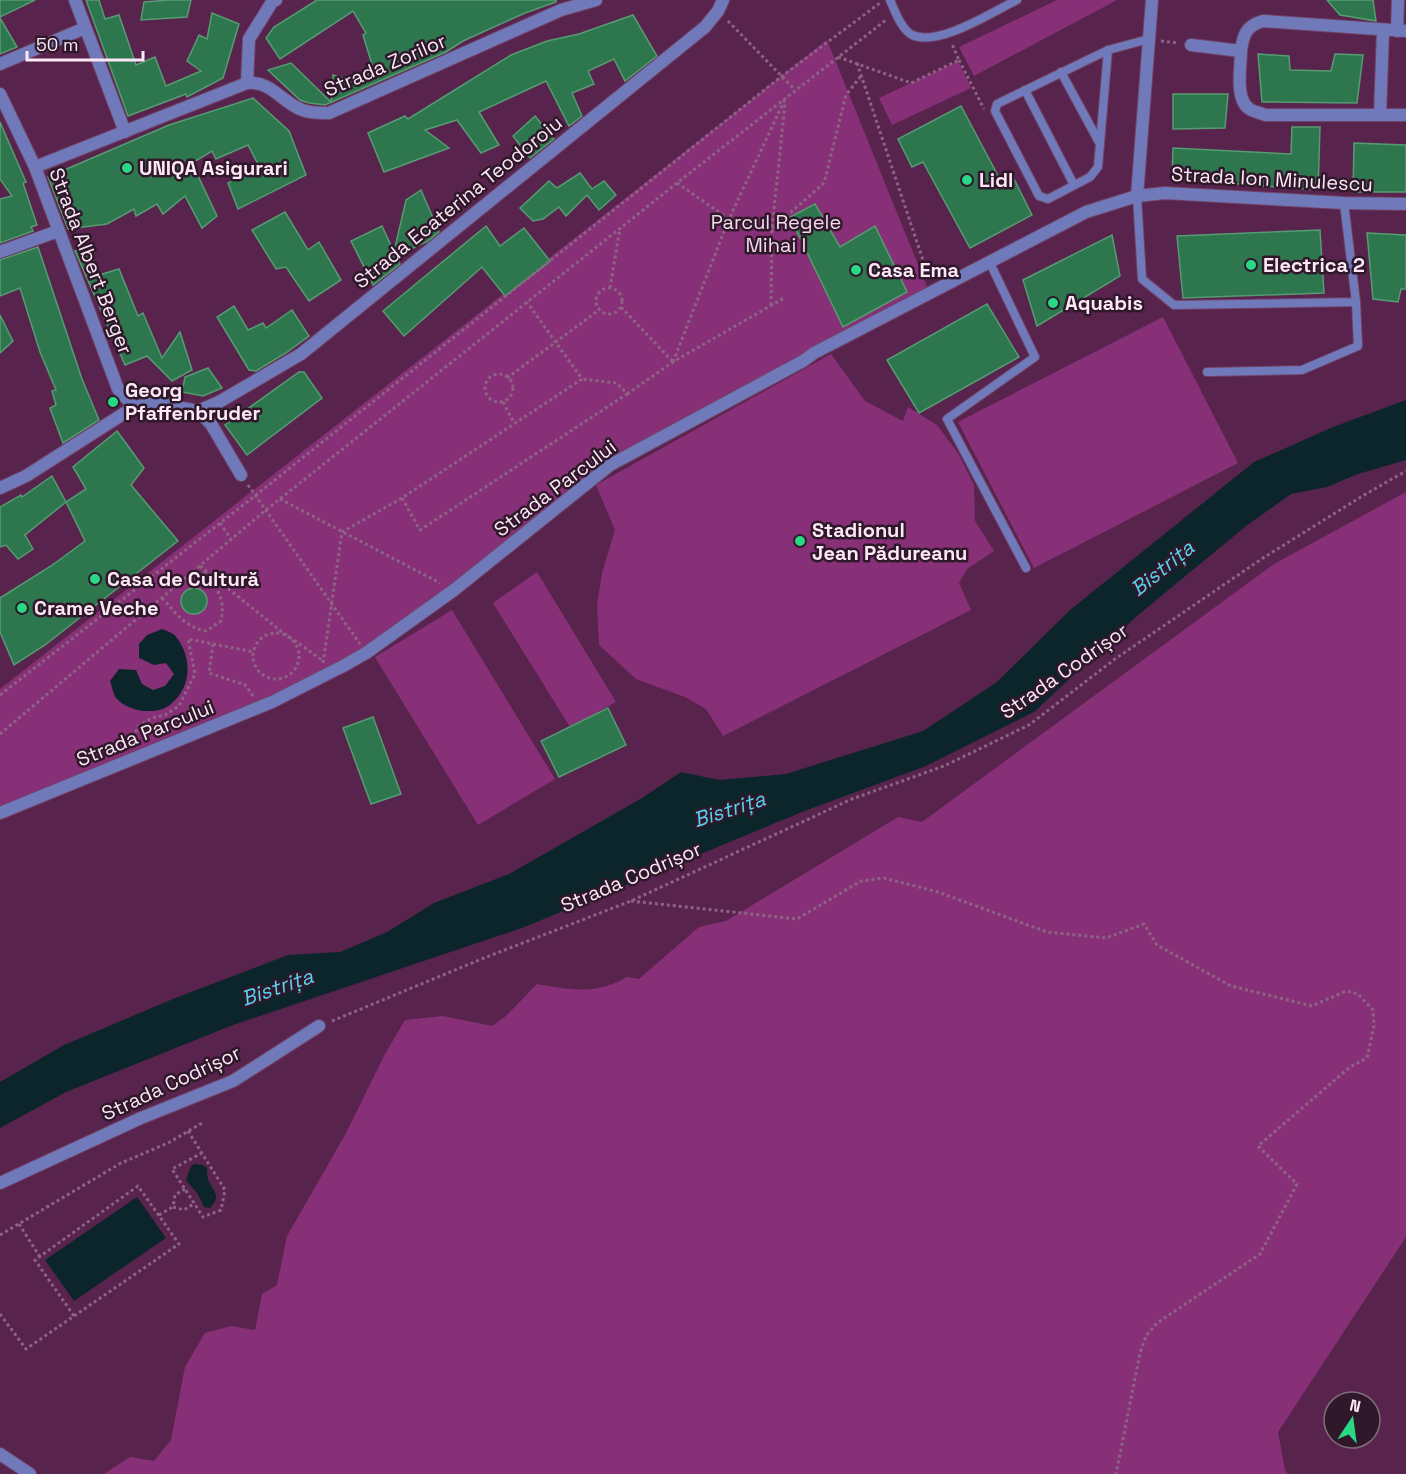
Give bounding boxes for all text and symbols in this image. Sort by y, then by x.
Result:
scale bar [27,24,142,62]
street label: Strada Zorilor [320,28,450,102]
text: 50 m [36,33,78,56]
street label: Strada Ecaterina Teodoroiu [348,110,568,294]
place label: UNIQA Asigurari [139,155,288,181]
marker: UNIQA Asigurari [120,161,134,175]
street label: Strada Ion Minulescu [1170,161,1374,197]
street label: Strada Albert Berger [43,164,139,358]
place label: Lidl [979,167,1013,193]
marker: Lidl [960,173,974,187]
park label: Parcul Regele Mihai I [711,209,841,258]
place label: Electrica 2 [1263,252,1365,278]
place label: Casa Ema [868,257,960,283]
marker: Electrica 2 [1244,258,1258,272]
marker: Casa Ema [849,263,863,277]
place label: Aquabis [1065,290,1143,316]
marker: Aquabis [1046,296,1060,310]
place label: Georg Pfaffenbruder [125,377,261,426]
marker: Georg Pfaffenbruder [106,395,120,409]
street label: Strada Parcului [489,434,621,542]
place label: Stadionul Jean Pădureanu [812,517,967,566]
marker: Stadionul Jean Pădureanu [793,534,807,548]
water label: Bistrița [1125,534,1200,602]
place label: Casa de Cultură [107,566,259,592]
marker: Casa de Cultură [88,572,102,586]
place label: Crame Veche [34,595,158,621]
marker: Crame Veche [15,601,29,615]
street label: Strada Codrișor [995,617,1133,725]
street label: Strada Parcului [72,694,218,772]
water label: Bistrița [690,784,769,833]
street label: Strada Codrișor [557,836,705,918]
water label: Bistrița [237,962,317,1012]
street label: Strada Codrișor [97,1039,245,1127]
north arrow [1322,1390,1382,1450]
text: N [1348,1394,1363,1417]

